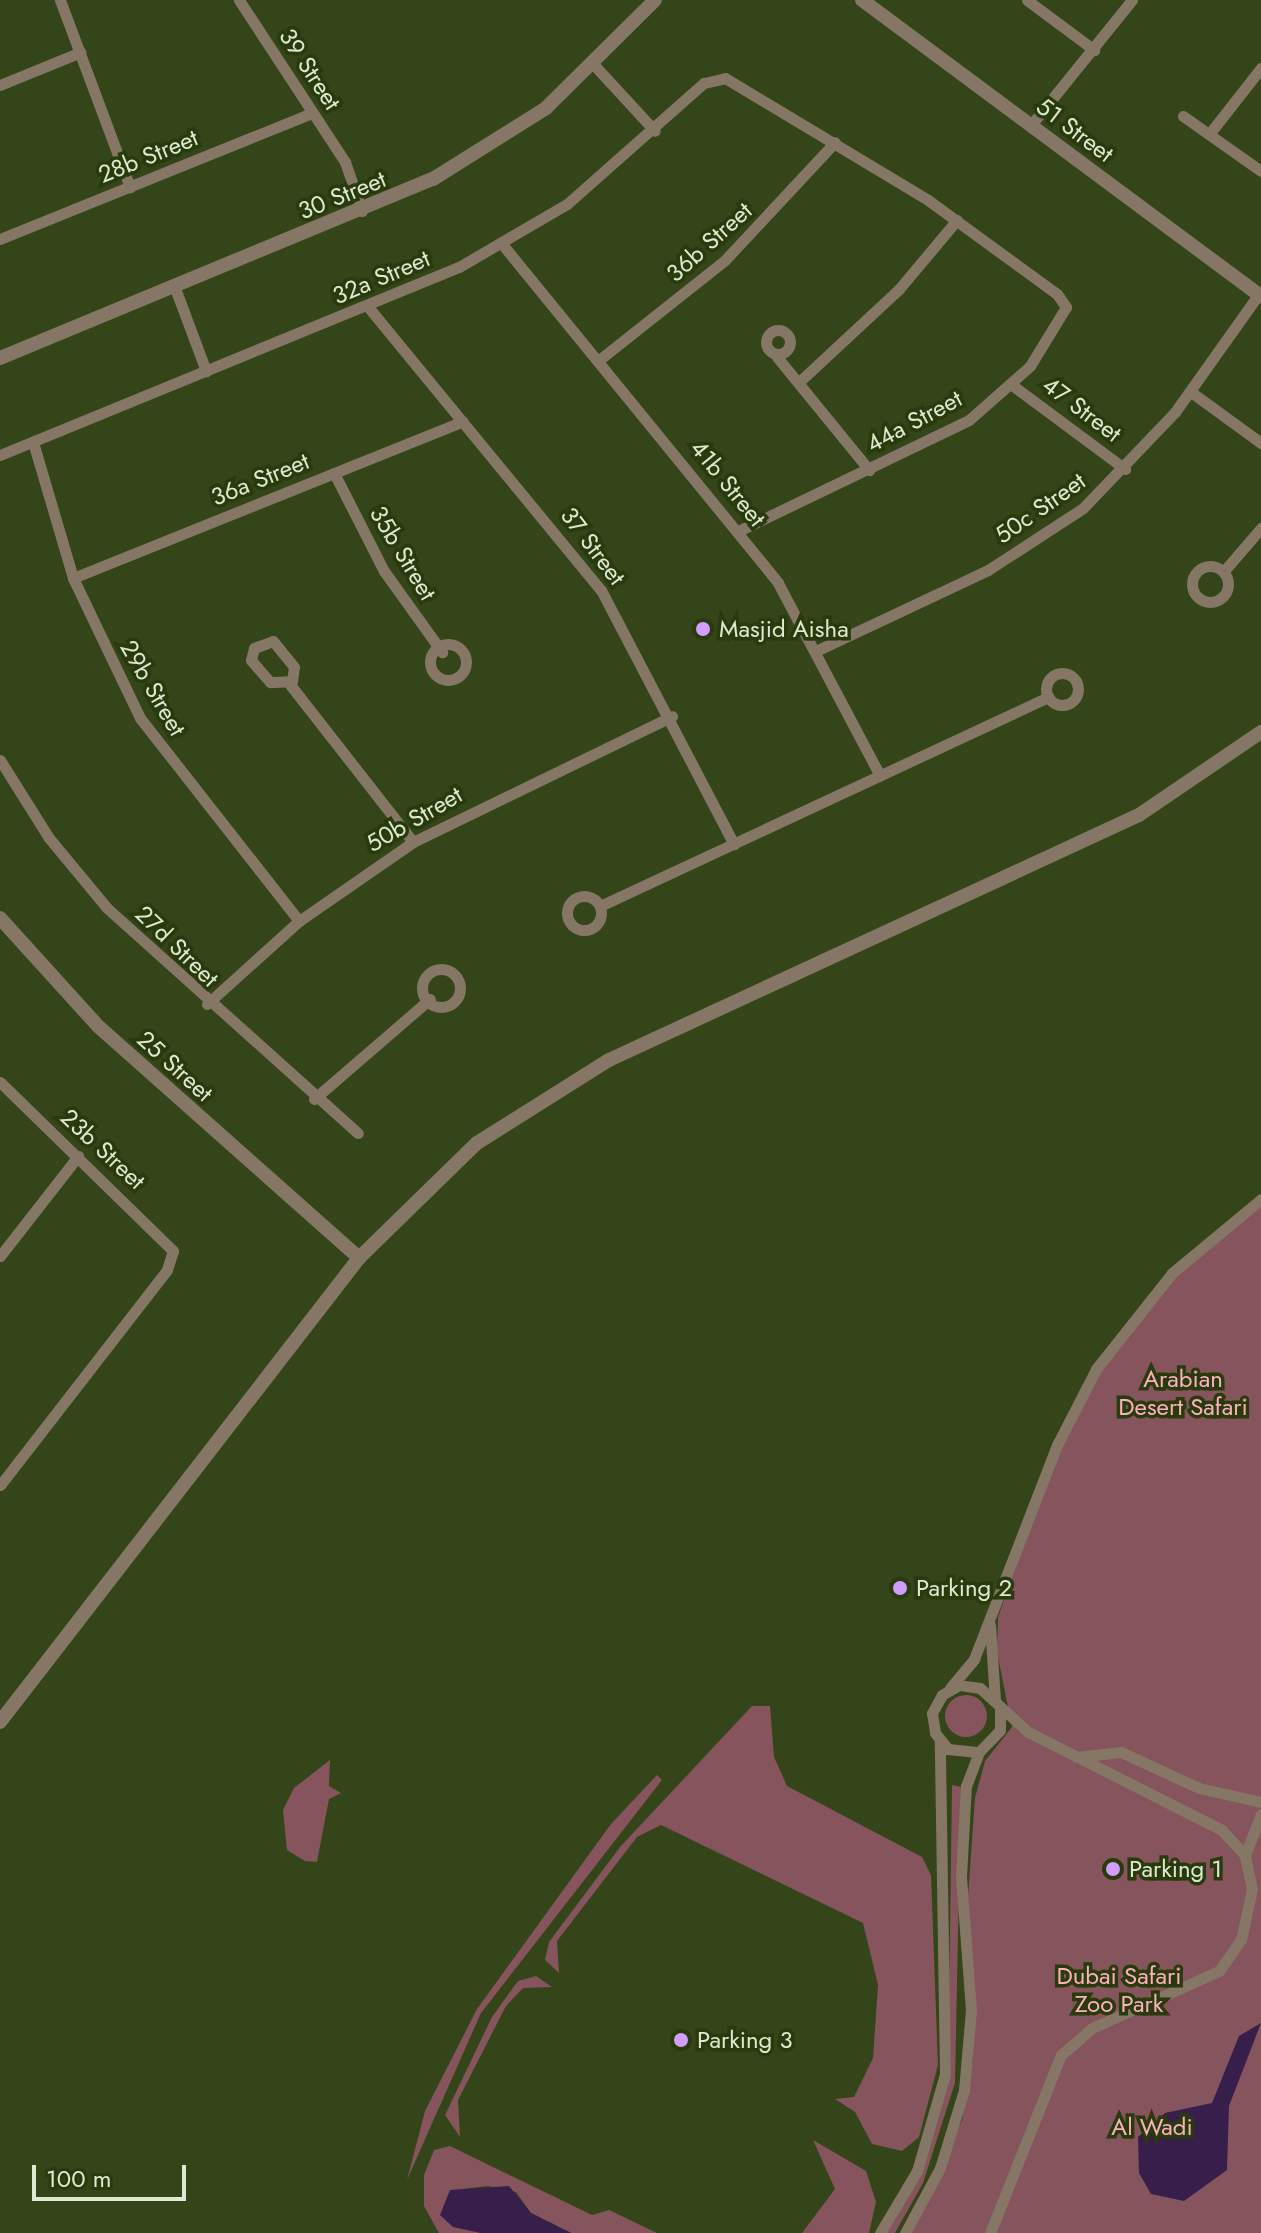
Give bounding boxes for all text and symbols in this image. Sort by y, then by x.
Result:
street label: 39 Street [273,23,347,115]
street label: 51 Street [1031,92,1119,168]
street label: 28b Street [94,123,202,189]
street label: 30 Street [294,164,390,226]
street label: 36b Street [660,196,758,288]
street label: 32a Street [328,244,434,310]
street label: 47 Street [1037,370,1127,448]
street label: 44a Street [861,384,967,458]
street label: 41b Street [684,434,772,532]
street label: 36a Street [207,446,313,512]
street label: 50c Street [989,466,1091,550]
street label: 35b Street [364,501,442,605]
street label: 37 Street [554,501,632,591]
place label: Masjid Aisha [719,615,849,643]
marker: Masjid Aisha [694,620,712,638]
street label: 29b Street [114,635,192,741]
street label: 50b Street [361,780,467,858]
street label: 27d Street [129,899,225,993]
street label: 25 Street [131,1025,219,1107]
street label: 23b Street [55,1103,151,1195]
park label: Arabian Desert Safari [1118,1365,1248,1421]
place label: Parking 2 [916,1574,1012,1602]
marker: Parking 2 [891,1579,909,1597]
place label: Parking 1 [1129,1855,1222,1883]
marker: Parking 1 [1104,1860,1122,1878]
park label: Dubai Safari Zoo Park [1056,1962,1182,2018]
place label: Parking 3 [697,2026,793,2054]
marker: Parking 3 [672,2031,690,2049]
park label: Al Wadi [1111,2113,1193,2141]
scale bar [36,2149,190,2199]
text: 100 m [46,2161,112,2196]

